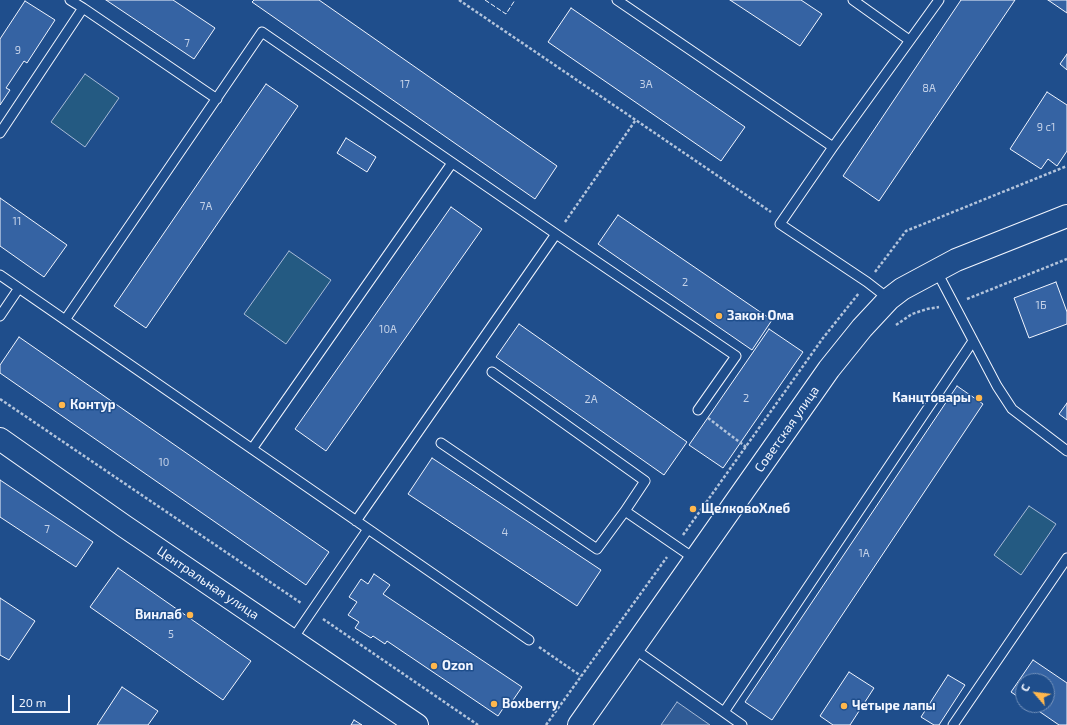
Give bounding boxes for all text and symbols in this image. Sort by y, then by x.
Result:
house number: 7 [184,36,190,50]
house number: 9 [15,43,21,57]
house number: 17 [400,77,410,91]
house number: 3А [640,77,652,91]
house number: 8А [922,81,936,95]
house number: 9 с1 [1037,120,1055,134]
house number: 7А [200,199,212,213]
house number: 11 [13,214,21,228]
house number: 2 [682,275,688,289]
house number: 1Б [1036,298,1046,312]
place label: Закон Ома [727,308,794,324]
marker: Закон Ома [714,311,724,321]
house number: 10А [379,322,397,336]
street label: Советская улица [751,383,823,475]
place label: Канцтовары [892,390,971,406]
house number: 2 [743,391,749,405]
house number: 2А [584,392,598,406]
marker: Канцтовары [974,393,984,403]
place label: Контур [70,397,116,413]
marker: Контур [57,400,67,410]
house number: 10 [158,455,170,469]
place label: ЩелковоХлеб [701,501,790,517]
marker: ЩелковоХлеб [688,504,698,514]
house number: 7 [44,522,50,536]
house number: 4 [502,525,508,539]
street label: Центральная улица [154,543,262,623]
house number: 1А [858,546,870,560]
place label: Винлаб [135,607,182,623]
marker: Винлаб [185,610,195,620]
house number: 5 [168,627,174,641]
place label: Ozon [442,658,473,674]
marker: Ozon [429,661,439,671]
north arrow [1015,673,1055,713]
text: С [1018,682,1032,694]
scale bar [14,687,72,713]
text: 20 m [19,695,46,709]
place label: Boxberry [502,696,559,712]
place label: Четыре лапы [852,698,936,714]
marker: Boxberry [489,699,499,709]
marker: Четыре лапы [839,701,849,711]

